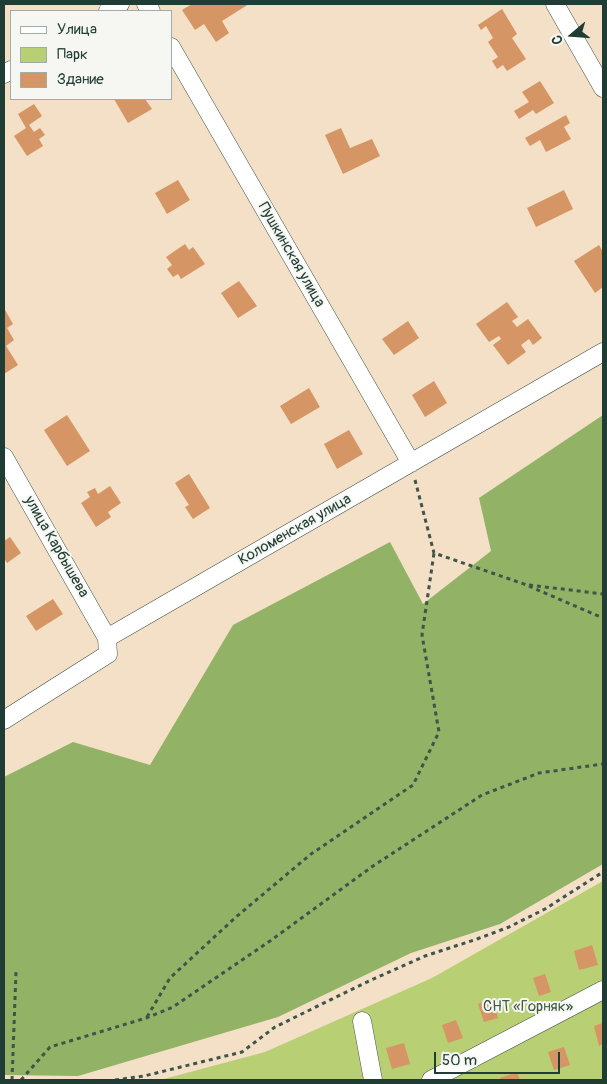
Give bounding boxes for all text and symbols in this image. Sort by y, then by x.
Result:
legend [10,10,172,100]
north arrow [547,10,597,60]
text: Улица [57,20,97,39]
text: С [548,33,567,47]
text: Парк [57,45,88,64]
text: Здание [57,70,104,89]
street label: Пушкинская улица [254,199,328,311]
street label: Коломенская улица [235,490,355,570]
street label: улица Карбышева [20,493,92,601]
park label: СНТ «Горняк» [483,998,573,1016]
scale bar [437,1042,563,1074]
text: 50 m [442,1051,477,1070]

